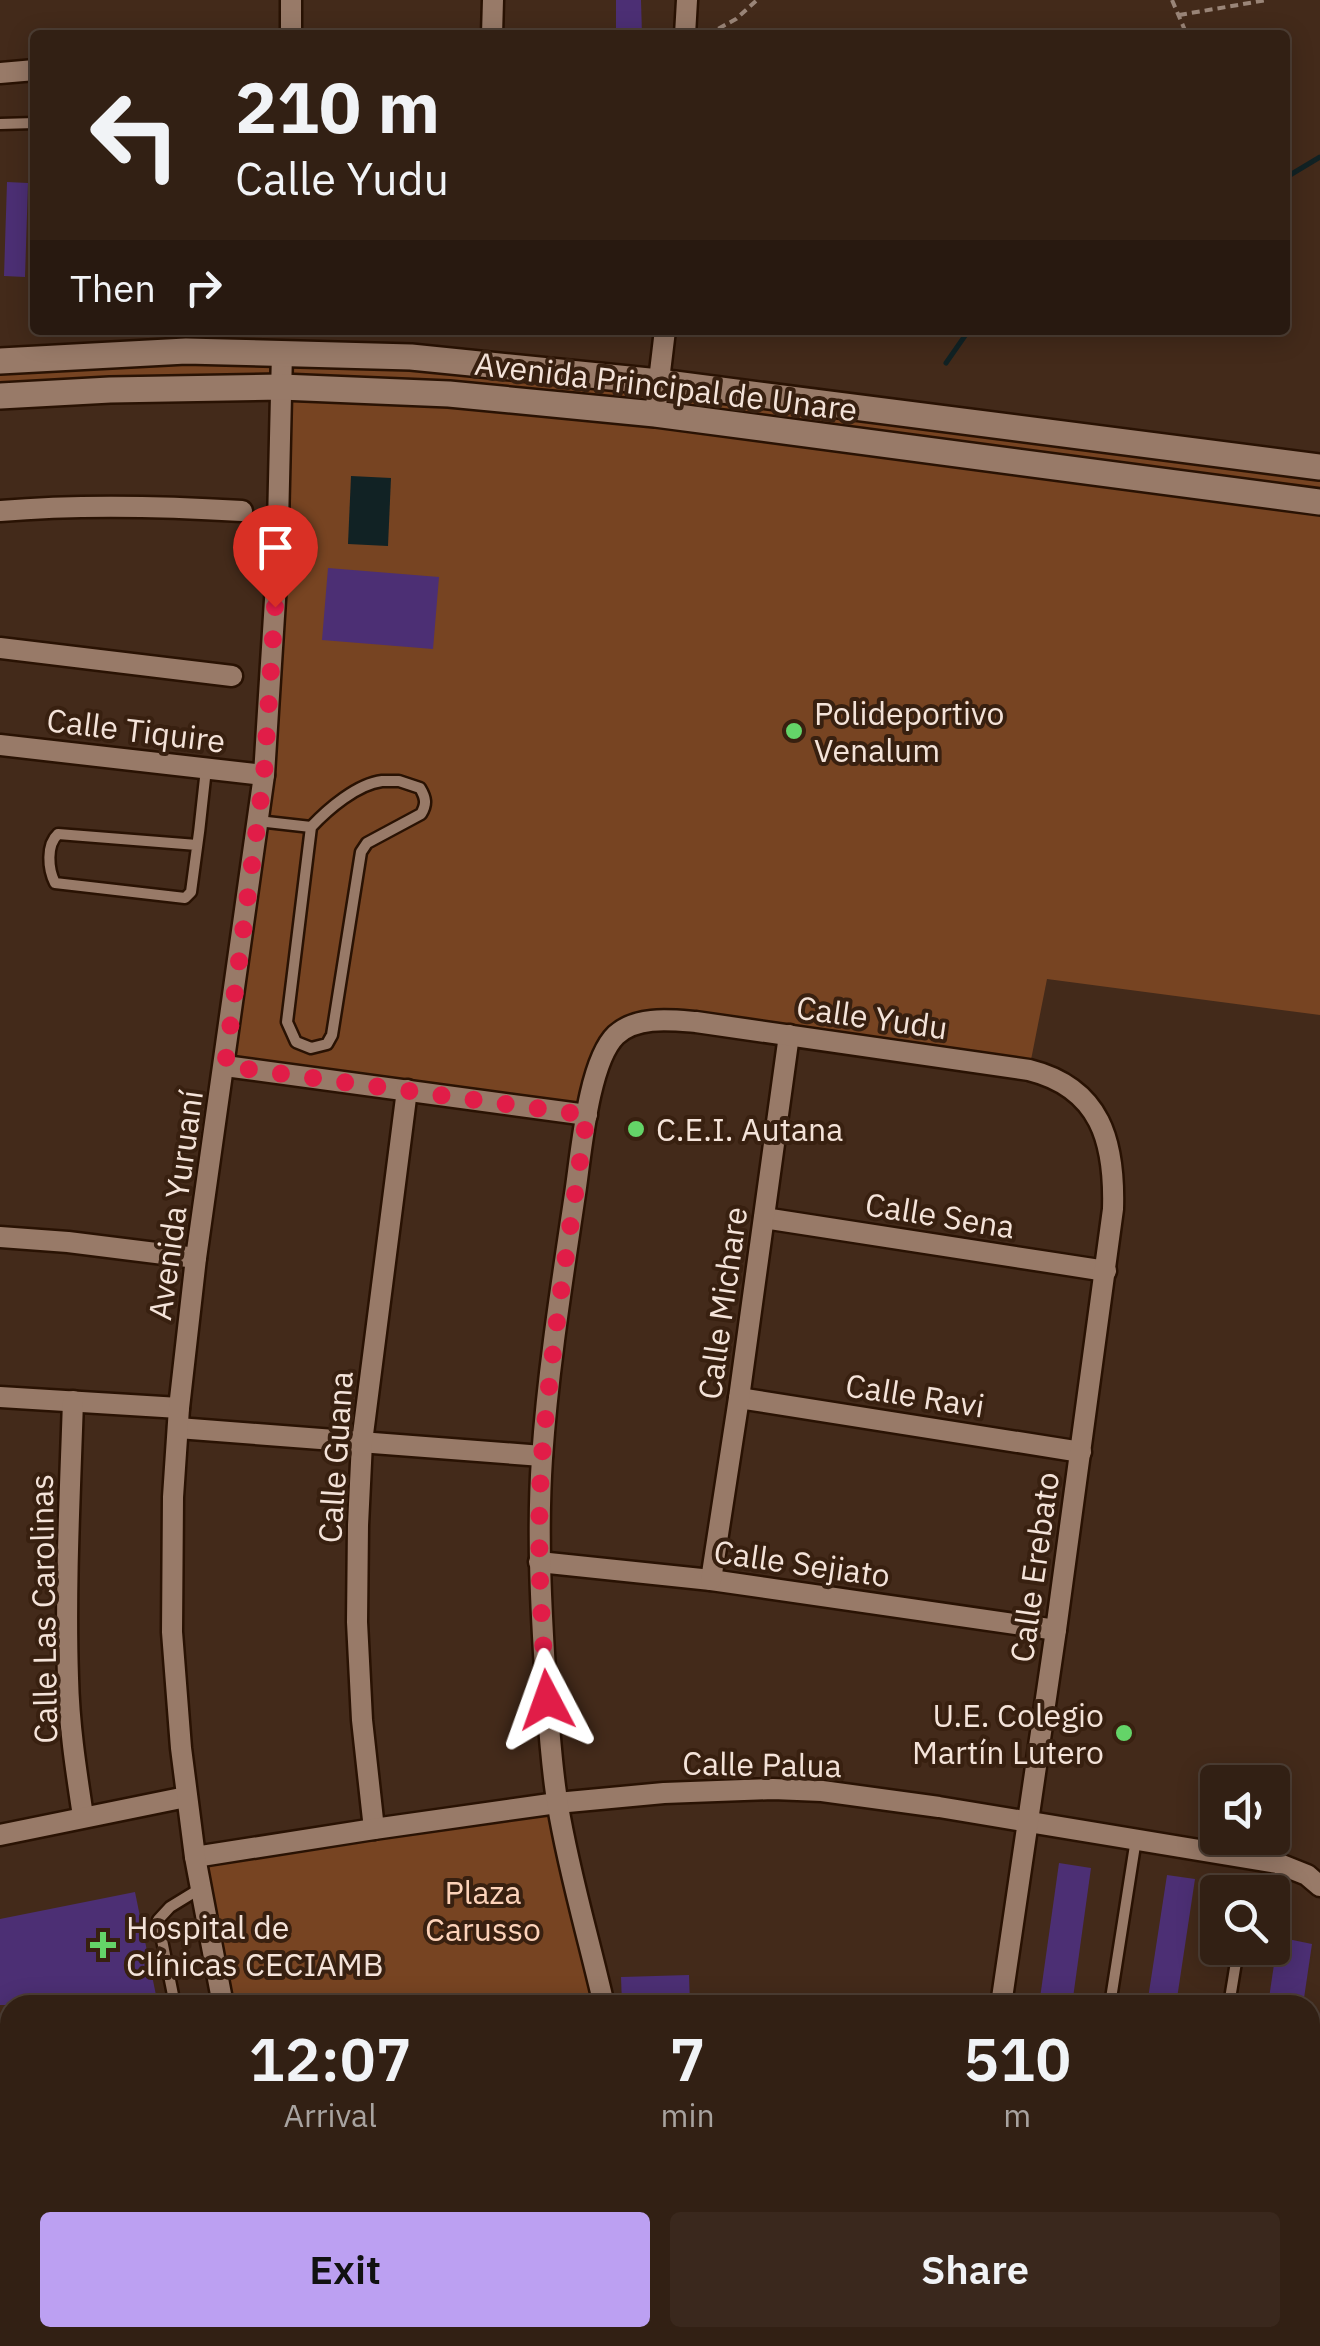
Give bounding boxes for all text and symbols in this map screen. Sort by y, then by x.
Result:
text: 210 m [235,61,440,152]
icon: left [70,70,200,200]
text: Calle Yudu [235,149,449,207]
icon: right [176,260,231,315]
text: Then [70,263,156,312]
street label: Avenida Principal de Unare [472,342,860,430]
pin [233,505,318,608]
icon: arrive [248,520,303,575]
place label: Polideportivo Venalum [814,692,1005,771]
street label: Calle Tiquire [44,698,228,762]
marker: Polideportivo Venalum [783,720,805,742]
street label: Calle Yudu [794,986,950,1048]
street label: Avenida Yuruaní [138,1087,212,1323]
place label: C.E.I. Autana [656,1108,843,1150]
marker: C.E.I. Autana [625,1118,647,1140]
street label: Calle Sena [862,1182,1018,1248]
street label: Calle Michare [688,1204,756,1402]
street label: Calle Ravi [843,1363,987,1427]
street label: Calle Guana [308,1370,362,1544]
street label: Calle Erebato [1000,1469,1068,1665]
street label: Calle Las Carolinas [20,1474,66,1744]
street label: Calle Sejiato [711,1530,893,1596]
position arrow [495,1648,599,1752]
place label: U.E. Colegio Martín Lutero [912,1694,1104,1773]
marker: U.E. Colegio Martín Lutero [1113,1722,1135,1744]
street label: Calle Palua [682,1742,842,1786]
map controls [1200,1765,1290,1965]
button: sound [1200,1765,1290,1855]
park label: Plaza Carusso [425,1871,541,1950]
button: search [1200,1875,1290,1965]
place label: Hospital de Clínicas CECIAMB [126,1906,384,1985]
marker: Hospital de Clínicas CECIAMB [90,1932,116,1958]
text: 12:07 [249,2019,412,2098]
text: 7 [670,2019,706,2098]
text: 510 [963,2019,1071,2098]
text: Arrival [284,2094,377,2136]
text: min [660,2094,715,2136]
text: m [1003,2094,1031,2136]
button: Exit [40,2212,650,2327]
button: Share [670,2212,1280,2327]

